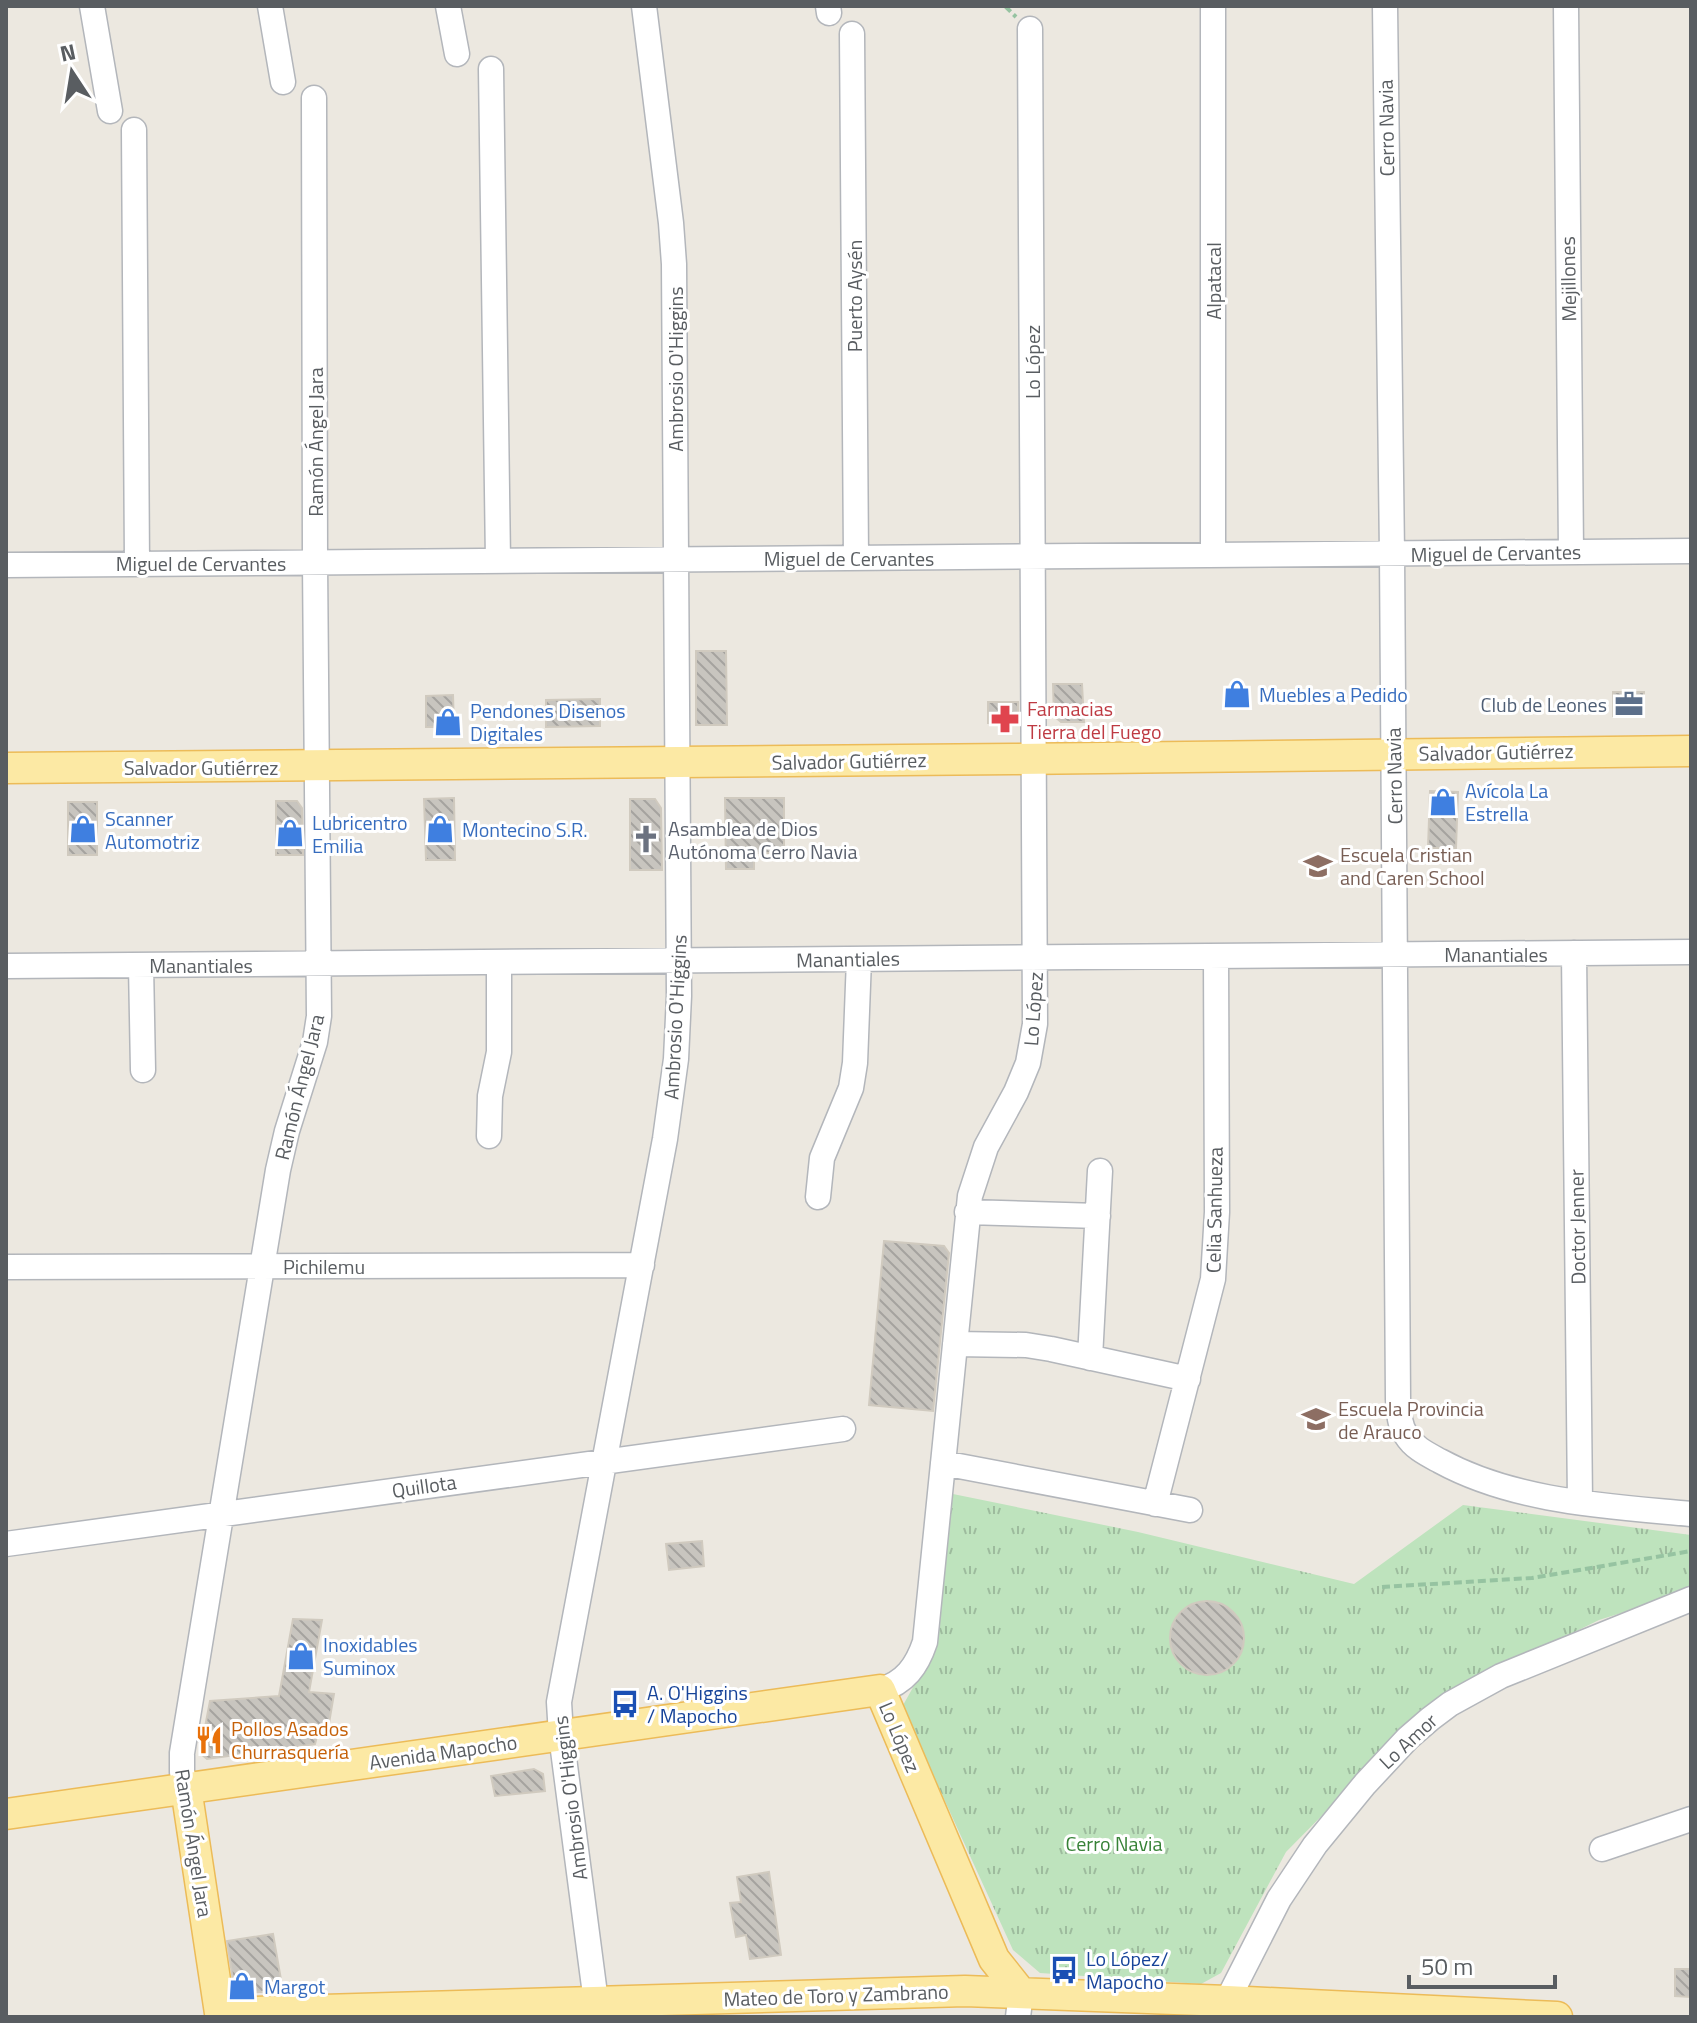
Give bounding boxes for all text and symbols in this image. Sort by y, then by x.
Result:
north arrow [32,32,112,112]
text: N [57,34,79,71]
street label: Cerro Navia [1370,79,1402,177]
street label: Mejillones [1552,236,1584,322]
street label: Puerto Aysén [839,240,870,352]
street label: Alpatacal [1198,242,1229,320]
street label: Ambrosio O'Higgins [660,286,691,452]
street label: Lo López [1017,325,1048,399]
street label: Ramón Ángel Jara [300,367,331,517]
street label: Miguel de Cervantes [1410,536,1582,570]
street label: Miguel de Cervantes [764,543,934,574]
street label: Miguel de Cervantes [116,548,286,579]
shop icon: Muebles a Pedido [1222,679,1252,709]
place label: Muebles a Pedido [1259,679,1408,710]
place label: Club de Leones [1481,689,1607,720]
office icon: Club de Leones [1614,689,1644,719]
place label: Farmacias Tierra del Fuego [1027,693,1162,747]
place label: Pendones Disenos Digitales [470,695,626,749]
pharmacy icon: Farmacias Tierra del Fuego [990,704,1020,734]
shop icon: Pendones Disenos Digitales [433,707,463,737]
street label: Cerro Navia [1378,727,1410,825]
street label: Salvador Gutiérrez [1418,735,1574,769]
street label: Salvador Gutiérrez [771,744,927,778]
street label: Salvador Gutiérrez [124,752,278,783]
place label: Avícola La Estrella [1465,775,1548,829]
shop icon: Avícola La Estrella [1428,787,1458,817]
place label: Scanner Automotriz [105,803,200,857]
place label: Lubricentro Emilia [312,807,408,861]
place label: Asamblea de Dios Autónoma Cerro Navia [668,813,857,867]
shop icon: Scanner Automotriz [68,814,98,844]
shop icon: Montecino S.R. [425,814,455,844]
place label: Montecino S.R. [462,814,588,845]
shop icon: Lubricentro Emilia [275,818,305,848]
church icon: Asamblea de Dios Autónoma Cerro Navia [631,824,661,854]
place label: Escuela Cristian and Caren School [1340,839,1485,893]
school or university icon: Escuela Cristian and Caren School [1303,851,1333,881]
street label: Ambrosio O'Higgins [655,934,695,1100]
street label: Manantiales [1444,939,1548,970]
street label: Manantiales [796,943,900,975]
street label: Manantiales [149,950,253,981]
street label: Lo López [1015,971,1051,1047]
street label: Ramón Ángel Jara [266,1011,332,1163]
street label: Celia Sanhueza [1197,1147,1231,1273]
street label: Doctor Jenner [1560,1169,1594,1285]
street label: Pichilemu [283,1251,365,1282]
place label: Escuela Provincia de Arauco [1338,1393,1484,1447]
school or university icon: Escuela Provincia de Arauco [1301,1404,1331,1434]
street label: Quillota [390,1466,458,1506]
place label: Inoxidables Suminox [323,1629,418,1683]
shop icon: Inoxidables Suminox [286,1641,316,1671]
place label: A. O'Higgins / Mapocho [647,1677,748,1731]
bus stop icon: A. O'Higgins / Mapocho [610,1689,640,1719]
street label: Lo López [871,1697,929,1777]
street label: Lo Amor [1372,1706,1444,1776]
place label: Pollos Asados Churrasquería [231,1713,349,1767]
street label: Ambrosio O'Higgins [545,1714,595,1882]
restaurant icon: Pollos Asados Churrasquería [194,1725,224,1755]
street label: Avenida Mapocho [367,1726,519,1778]
street label: Ramón Ángel Jara [167,1767,221,1919]
park label: Cerro Navia [1066,1828,1162,1859]
scale bar [1409,1939,1555,1989]
place label: Lo López/ Mapocho [1086,1943,1168,1997]
text: 50 m [1421,1948,1473,1984]
bus stop icon: Lo López/ Mapocho [1049,1955,1079,1985]
shop icon: Margot [227,1971,257,2001]
place label: Margot [264,1971,325,2002]
street label: Mateo de Toro y Zambrano [723,1976,949,2014]

